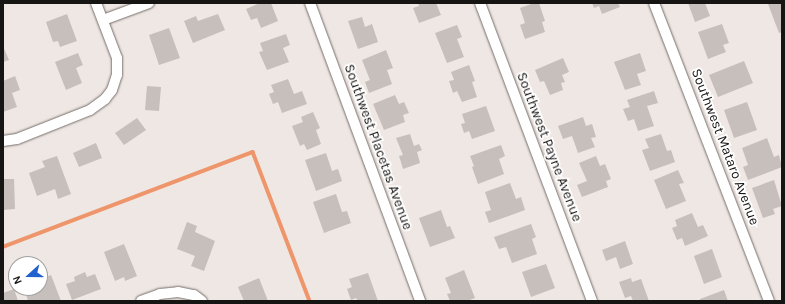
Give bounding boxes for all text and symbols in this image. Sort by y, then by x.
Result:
street label: Southwest Placetas Avenue [340,62,416,232]
street label: Southwest Mataro Avenue [687,66,763,228]
street label: Southwest Payne Avenue [513,70,585,224]
north arrow [8,256,48,296]
text: N [10,274,25,286]

